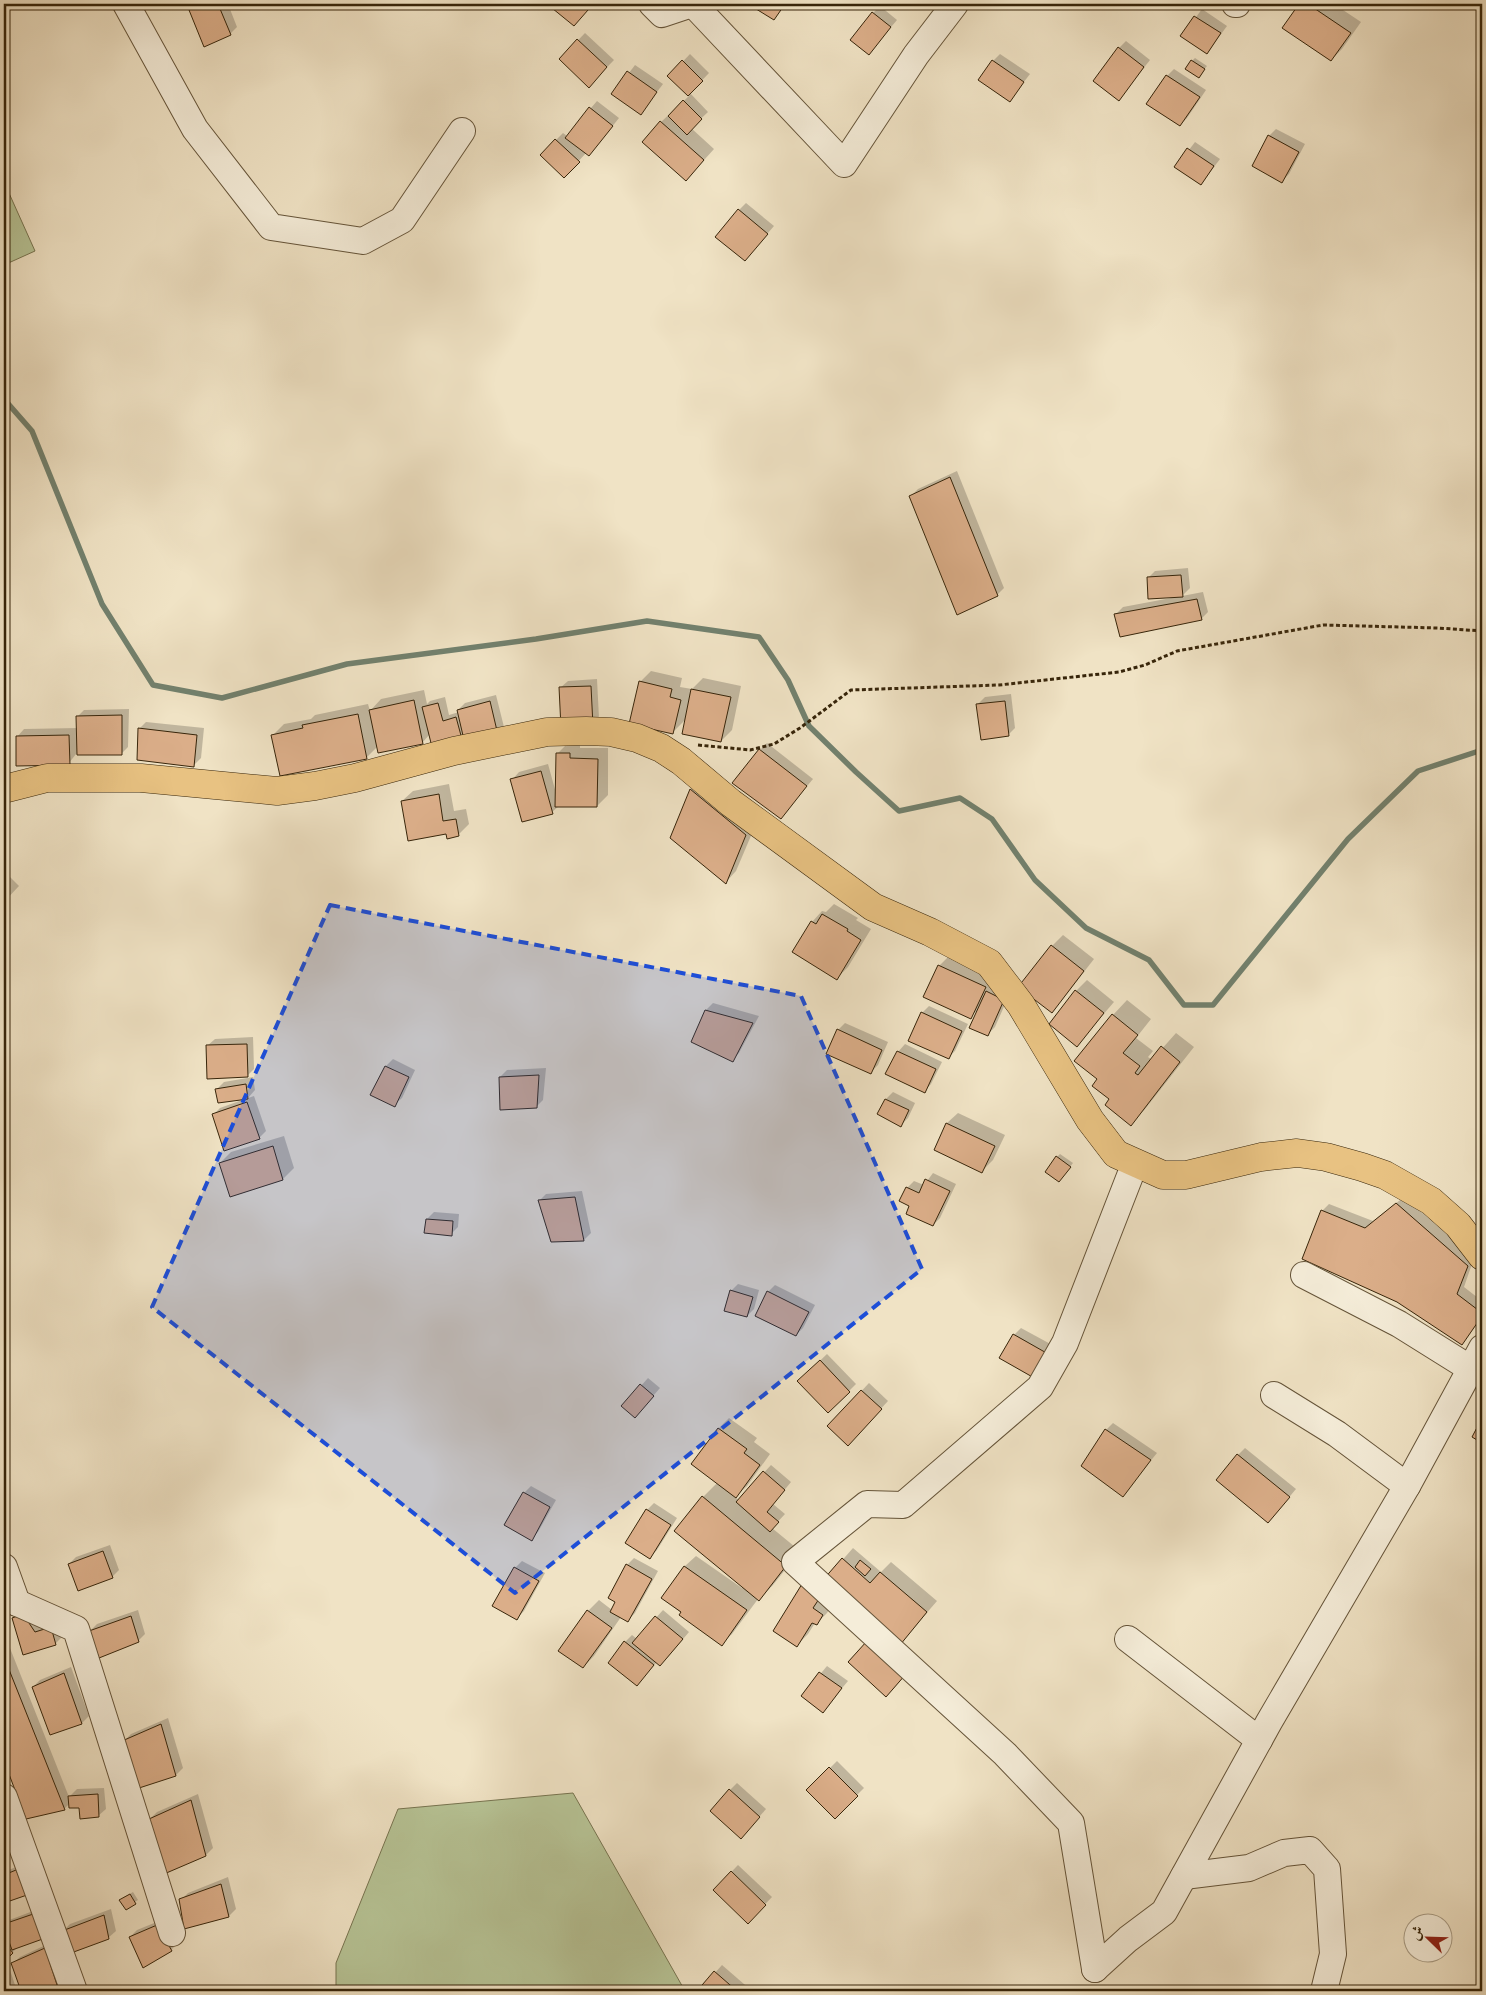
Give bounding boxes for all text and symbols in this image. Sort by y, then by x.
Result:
north arrow [1404,1912,1454,1962]
text: ش [1406,1923,1428,1943]

